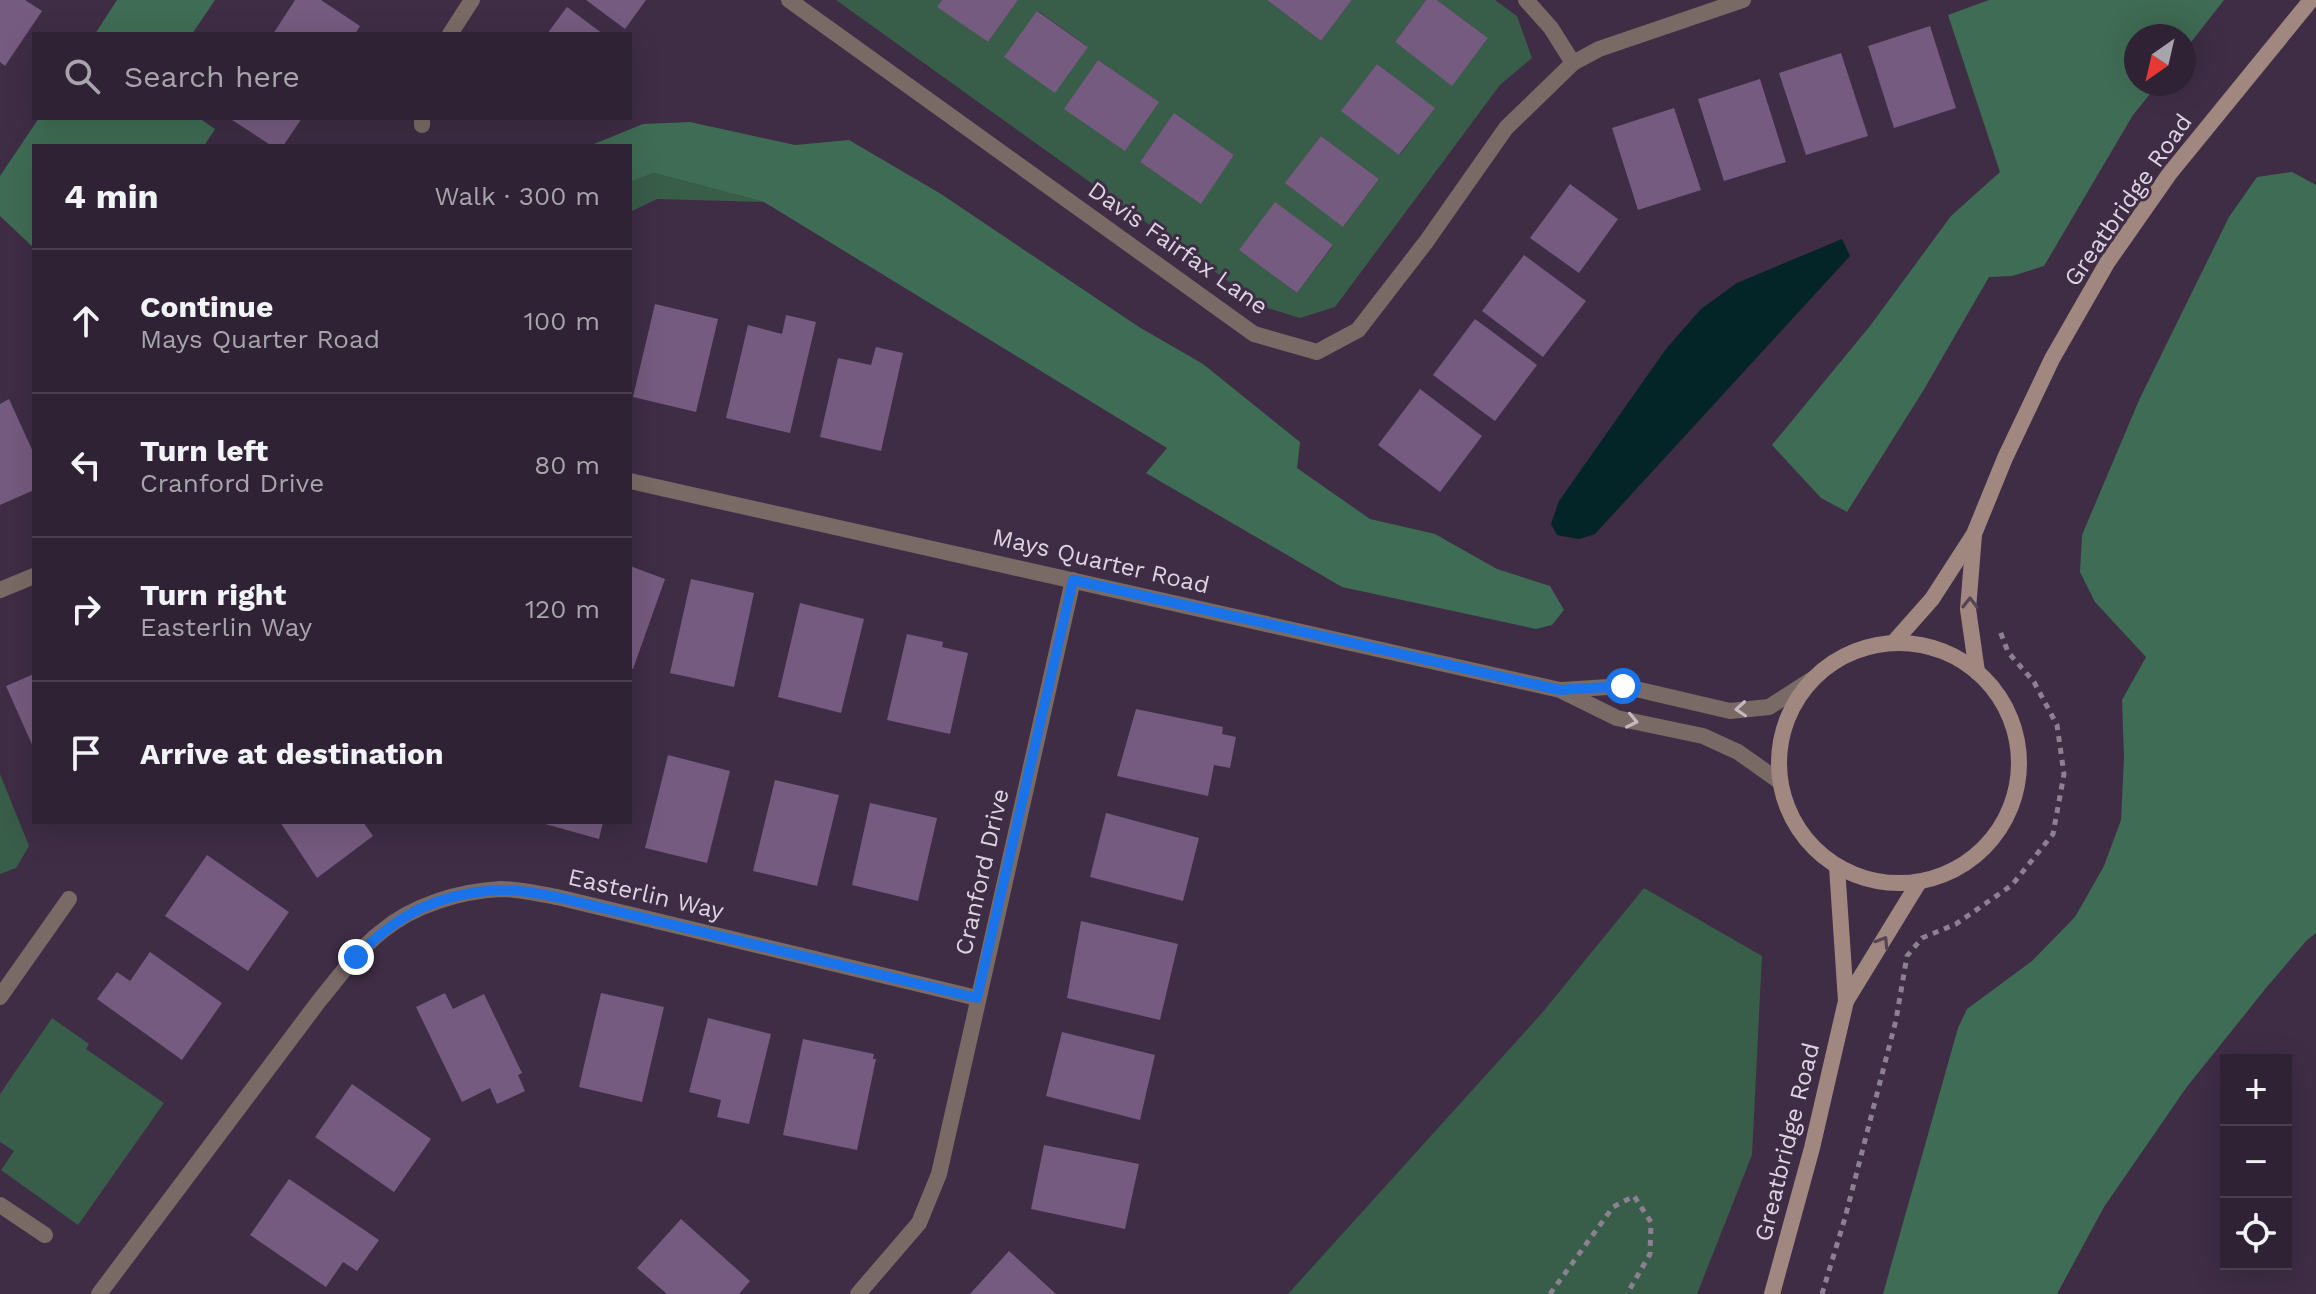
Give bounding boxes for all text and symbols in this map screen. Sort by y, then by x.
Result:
north arrow [2124,24,2196,96]
search box [32,32,632,120]
icon: search [60,54,104,98]
text: Search here [124,59,300,94]
street label: Greatbridge Road [2058,109,2198,291]
text: 4 min [64,176,159,216]
street label: Davis Fairfax Lane [1083,176,1273,320]
text: Walk · 300 m [434,181,600,211]
text: Continue [140,289,273,324]
icon: ahead [64,299,108,343]
text: 100 m [524,306,600,336]
text: Mays Quarter Road [140,324,380,354]
text: Turn left [140,433,268,468]
icon: left [64,443,108,487]
text: 80 m [534,450,600,480]
text: Cranford Drive [140,468,324,498]
street label: Mays Quarter Road [990,522,1212,600]
text: Turn right [140,577,286,612]
icon: right [64,587,108,631]
text: 120 m [525,594,600,624]
one-way arrow [1961,596,1979,609]
text: Easterlin Way [140,612,312,642]
route start [1605,668,1641,704]
one-way arrow [1734,700,1747,717]
one-way arrow [1624,712,1638,729]
icon: arrive [64,731,108,775]
text: Arrive at destination [140,736,444,771]
street label: Cranford Drive [949,786,1015,958]
street label: Easterlin Way [565,862,727,926]
one-way arrow [1873,936,1889,951]
route end [338,939,374,975]
street label: Greatbridge Road [1749,1040,1825,1244]
map controls [2220,1054,2292,1270]
button: + [2220,1054,2292,1126]
button: − [2220,1126,2292,1198]
button: locate [2220,1198,2292,1270]

